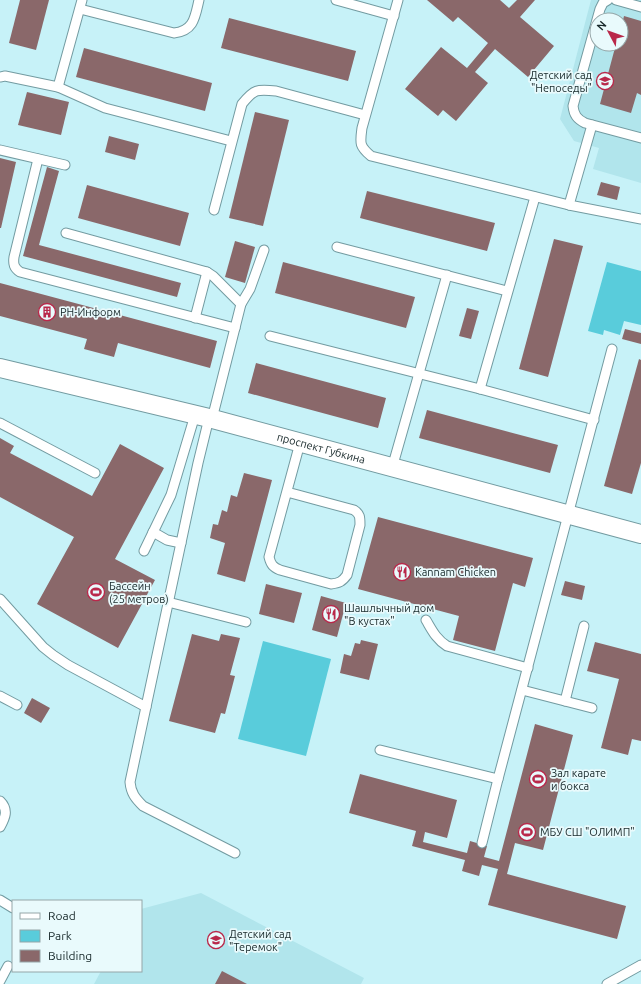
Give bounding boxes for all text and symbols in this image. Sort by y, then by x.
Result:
north arrow [589,12,629,52]
text: N [594,18,609,32]
place label: Детский сад "Непоседы" [530,69,593,94]
school or university icon: Детский сад "Непоседы" [595,71,615,91]
building icon: РН-Информ [37,302,57,322]
place label: РН-Информ [60,306,121,318]
street label: проспект Губкина [276,431,367,466]
restaurant icon: Kannam Chicken [392,562,412,582]
place label: Kannam Chicken [415,566,496,578]
place label: Бассейн (25 метров) [109,580,169,606]
sports icon: Бассейн (25 метров) [86,582,106,602]
place label: Шашлычный дом "В кустах" [344,602,434,627]
restaurant icon: Шашлычный дом "В кустах" [321,604,341,624]
place label: Зал карате и бокса [551,767,606,792]
sports icon: Зал карате и бокса [528,769,548,789]
sports icon: МБУ СШ "ОЛИМП" [517,822,537,842]
place label: МБУ СШ "ОЛИМП" [540,826,635,838]
legend [12,900,142,972]
text: Road [48,909,76,922]
place label: Детский сад "Теремок" [229,928,292,953]
text: Park [48,929,72,942]
school or university icon: Детский сад "Теремок" [206,930,226,950]
text: Building [48,949,92,962]

